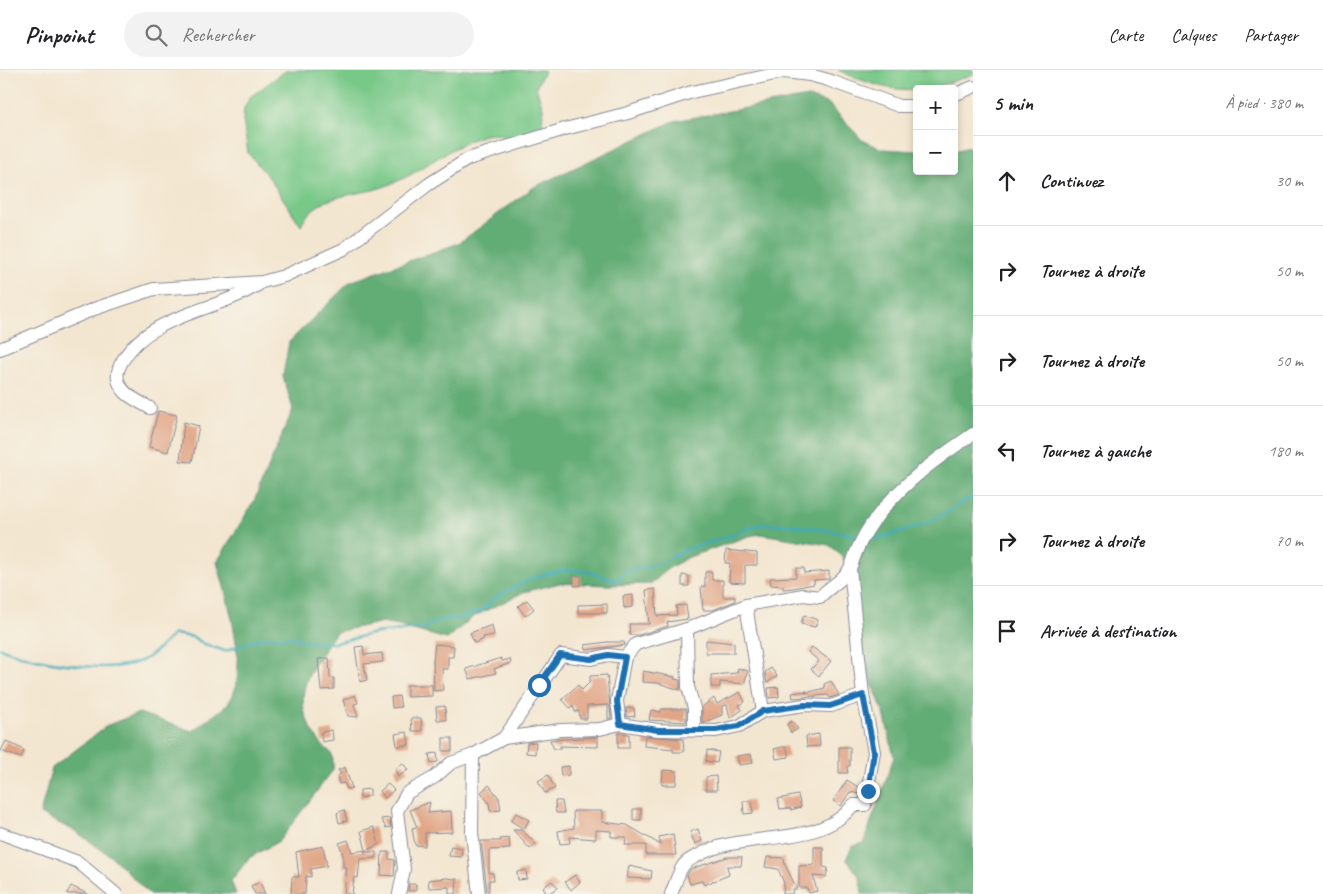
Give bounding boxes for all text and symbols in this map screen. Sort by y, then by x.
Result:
search box [124,12,474,57]
text: Pinpoint [25,20,94,50]
icon: search [142,21,170,49]
text: Rechercher [182,23,255,47]
text: Carte [1109,24,1143,46]
text: Calques [1171,24,1216,46]
text: Partager [1244,24,1298,46]
map controls [913,85,958,175]
button: + [913,85,958,130]
text: 5 min [993,90,1033,116]
text: À pied · 380 m [1225,93,1303,113]
button: − [913,130,958,175]
icon: ahead [993,167,1021,195]
text: Continuez [1040,169,1103,193]
text: 30 m [1276,171,1303,191]
icon: right [993,257,1021,285]
text: Tournez à droite [1040,259,1144,283]
text: 50 m [1276,261,1303,281]
icon: right [993,347,1021,375]
text: Tournez à droite [1040,349,1144,373]
text: 50 m [1276,351,1303,371]
icon: left [993,437,1021,465]
text: Tournez à gauche [1040,439,1151,463]
text: 180 m [1269,441,1303,461]
icon: right [993,527,1021,555]
text: Tournez à droite [1040,529,1144,553]
text: 70 m [1276,531,1303,551]
icon: arrive [993,617,1021,645]
text: Arrivée à destination [1040,619,1176,643]
route start [528,674,551,697]
route end [857,780,880,803]

